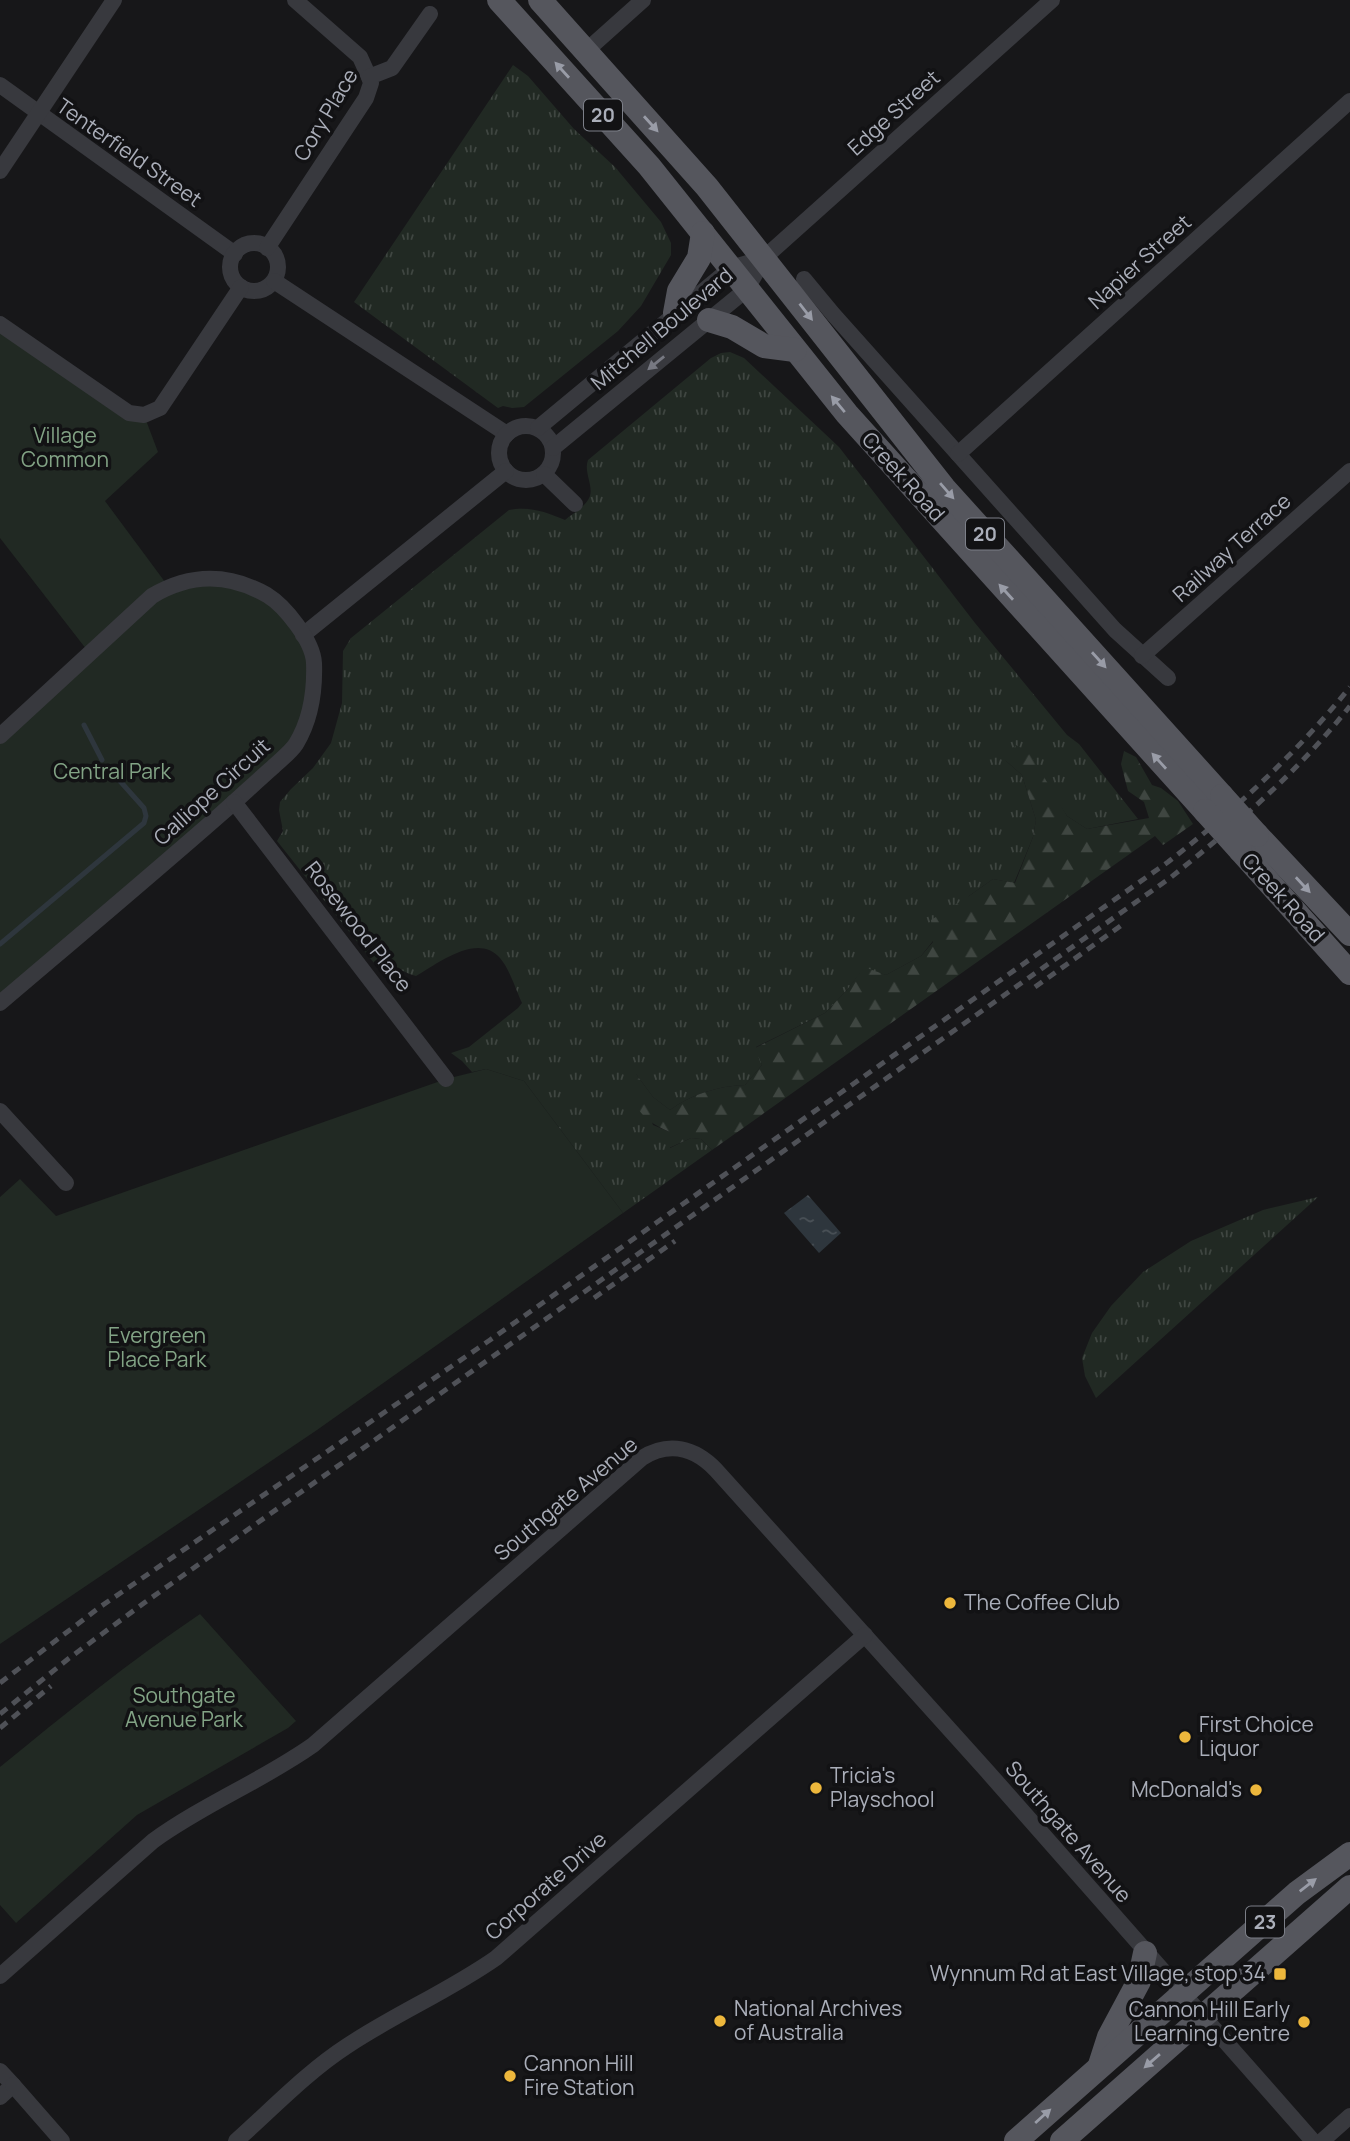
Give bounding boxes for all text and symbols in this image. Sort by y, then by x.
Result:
one-way arrow [555,62,571,79]
street label: Cory Place [287,63,364,166]
street label: Edge Street [841,63,945,161]
street label: Tenterfield Street [51,92,208,213]
road number: 20 [584,99,622,130]
one-way arrow [643,115,658,132]
street label: Napier Street [1082,208,1197,315]
street label: Mitchell Boulevard [585,261,738,396]
one-way arrow [798,303,813,321]
one-way arrow [647,355,664,370]
one-way arrow [831,396,846,413]
park label: Village Common [21,421,109,473]
street label: Creek Road [856,426,951,527]
one-way arrow [939,482,955,500]
street label: Railway Terrace [1166,487,1296,608]
road number: 20 [966,519,1004,550]
one-way arrow [999,584,1015,601]
one-way arrow [1091,651,1107,669]
street label: Calliope Circuit [147,732,275,851]
one-way arrow [1151,752,1167,770]
park label: Central Park [53,757,171,785]
street label: Creek Road [1236,847,1331,948]
street label: Rosewood Place [299,855,419,997]
one-way arrow [1295,876,1311,893]
park label: Evergreen Place Park [108,1321,207,1373]
street label: Southgate Avenue [488,1430,643,1567]
place label: The Coffee Club [964,1588,1120,1616]
marker: The Coffee Club [942,1595,958,1611]
park label: Southgate Avenue Park [125,1681,244,1733]
place label: First Choice Liquor [1199,1710,1314,1762]
marker: First Choice Liquor [1177,1729,1193,1745]
street label: Southgate Avenue [999,1755,1138,1908]
place label: Tricia's Playschool [830,1761,935,1813]
place label: McDonald's [1131,1775,1242,1803]
marker: Tricia's Playschool [808,1780,824,1796]
marker: McDonald's [1248,1782,1264,1798]
street label: Corporate Drive [479,1825,612,1946]
one-way arrow [1299,1878,1317,1892]
road number: 23 [1246,1906,1284,1938]
place label: Wynnum Rd at East Village, stop 34 [930,1959,1266,1987]
marker: Wynnum Rd at East Village, stop 34 [1272,1966,1288,1982]
place label: National Archives of Australia [734,1994,902,2046]
place label: Cannon Hill Early Learning Centre [1129,1995,1290,2047]
marker: National Archives of Australia [712,2013,728,2029]
marker: Cannon Hill Early Learning Centre [1296,2014,1312,2030]
place label: Cannon Hill Fire Station [524,2049,635,2101]
one-way arrow [1144,2053,1161,2068]
marker: Cannon Hill Fire Station [502,2068,518,2084]
one-way arrow [1034,2109,1051,2125]

